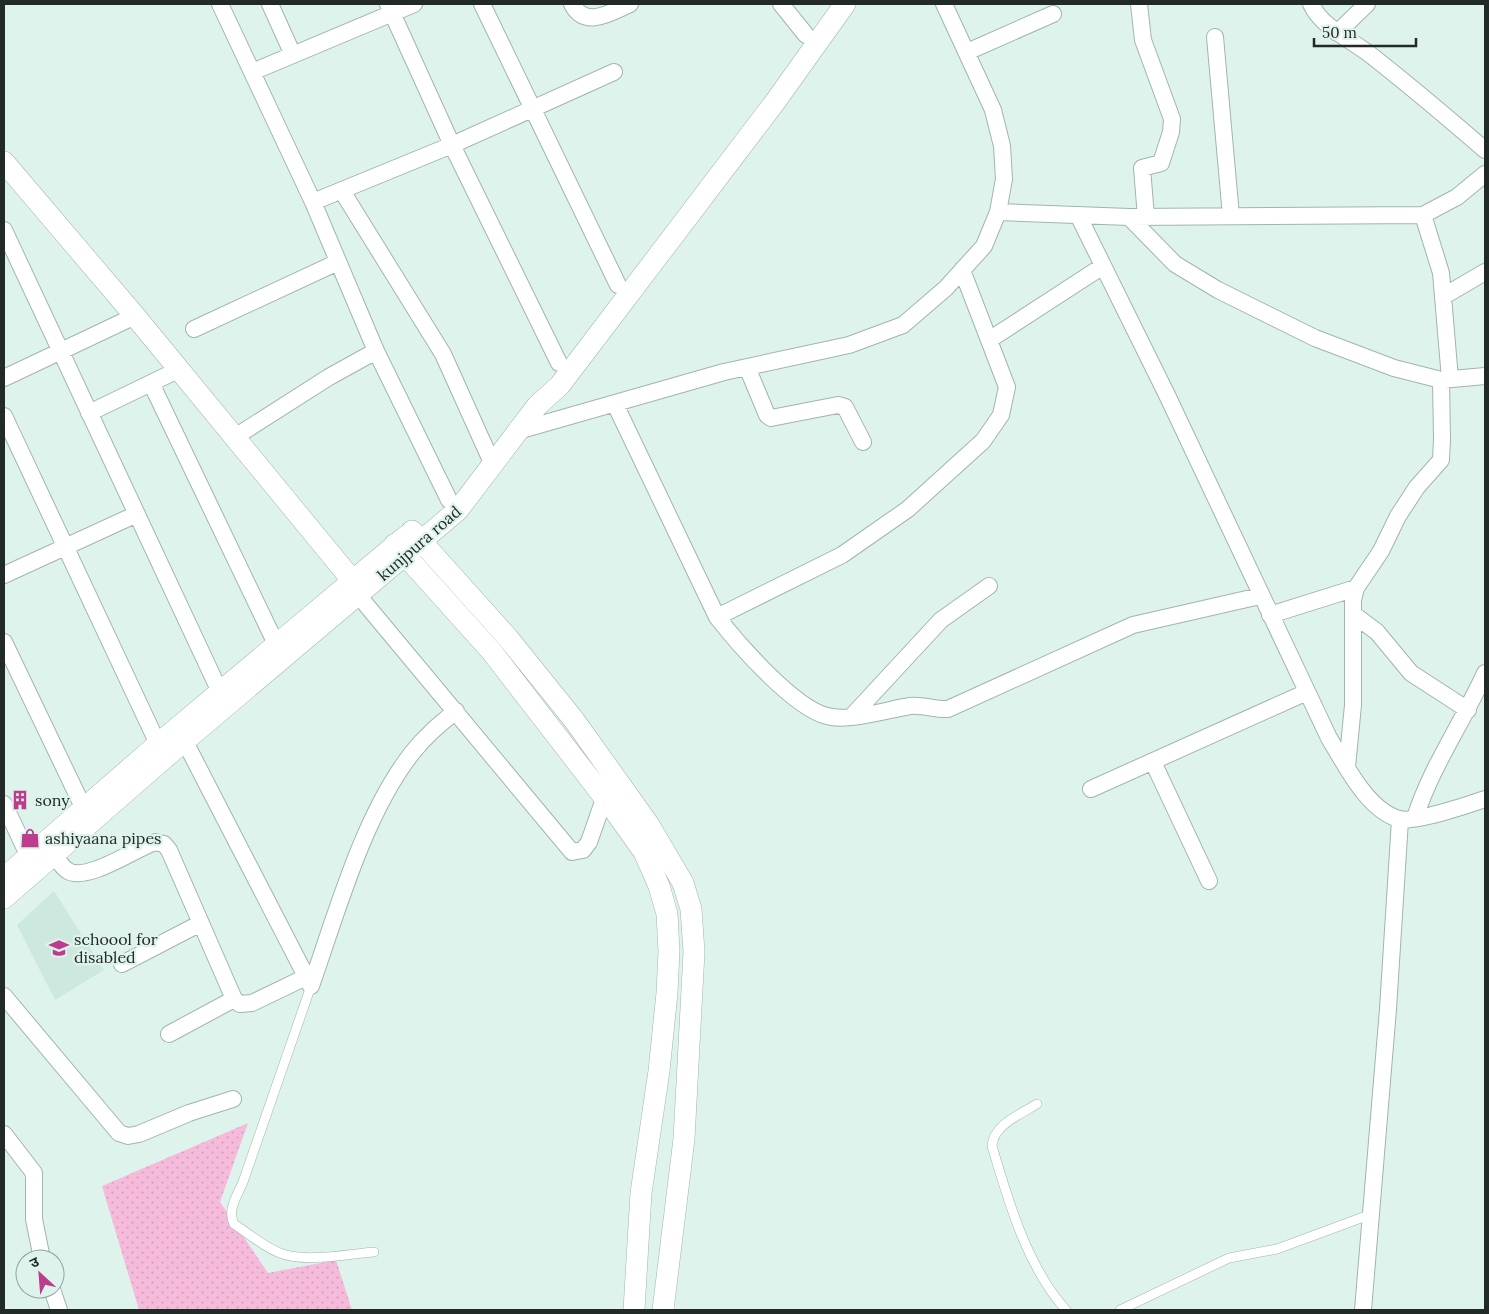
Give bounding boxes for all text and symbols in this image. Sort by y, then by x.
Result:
scale bar [1314,15,1416,47]
text: 50 m [1322,23,1357,42]
street label: kunjpura road [373,501,465,585]
building icon: sony [9,789,31,811]
place label: sony [35,790,70,810]
shop icon: ashiyaana pipes [19,827,41,849]
place label: ashiyaana pipes [45,828,161,848]
place label: schoool for disabled [74,929,158,967]
school or university icon: schoool for disabled [48,937,70,959]
north arrow [15,1249,65,1299]
text: उ [27,1252,43,1272]

